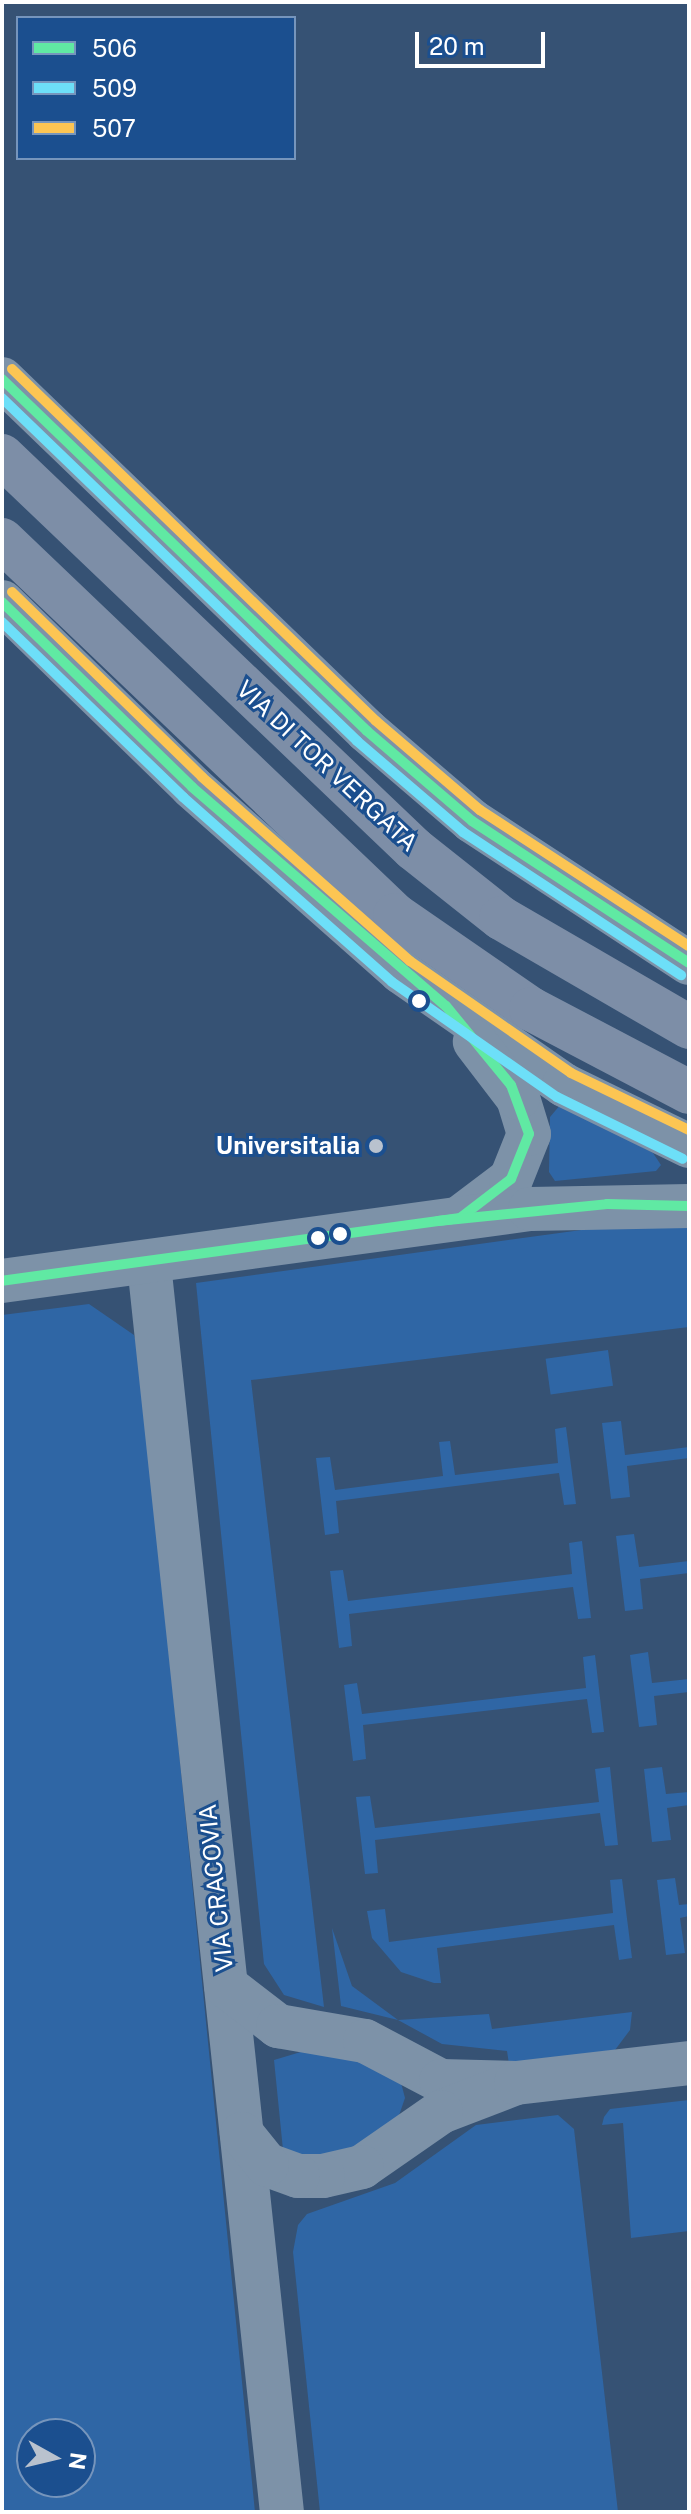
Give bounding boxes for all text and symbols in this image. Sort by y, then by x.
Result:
legend [16,16,296,160]
scale bar [419,16,549,66]
text: 20 m [429,32,485,60]
text: 506 [92,34,137,62]
text: 509 [92,74,137,102]
text: 507 [92,114,136,142]
street label: VIA DI TOR VERGATA [230,674,424,858]
unlabelled marker [411,993,427,1009]
place label: Universitalia [216,1132,360,1160]
marker: Universitalia [367,1137,385,1155]
unlabelled marker [332,1226,348,1242]
unlabelled marker [310,1230,326,1246]
street label: VIA CRACOVIA [193,1803,239,1973]
north arrow [16,2418,96,2498]
text: N [64,2451,92,2471]

